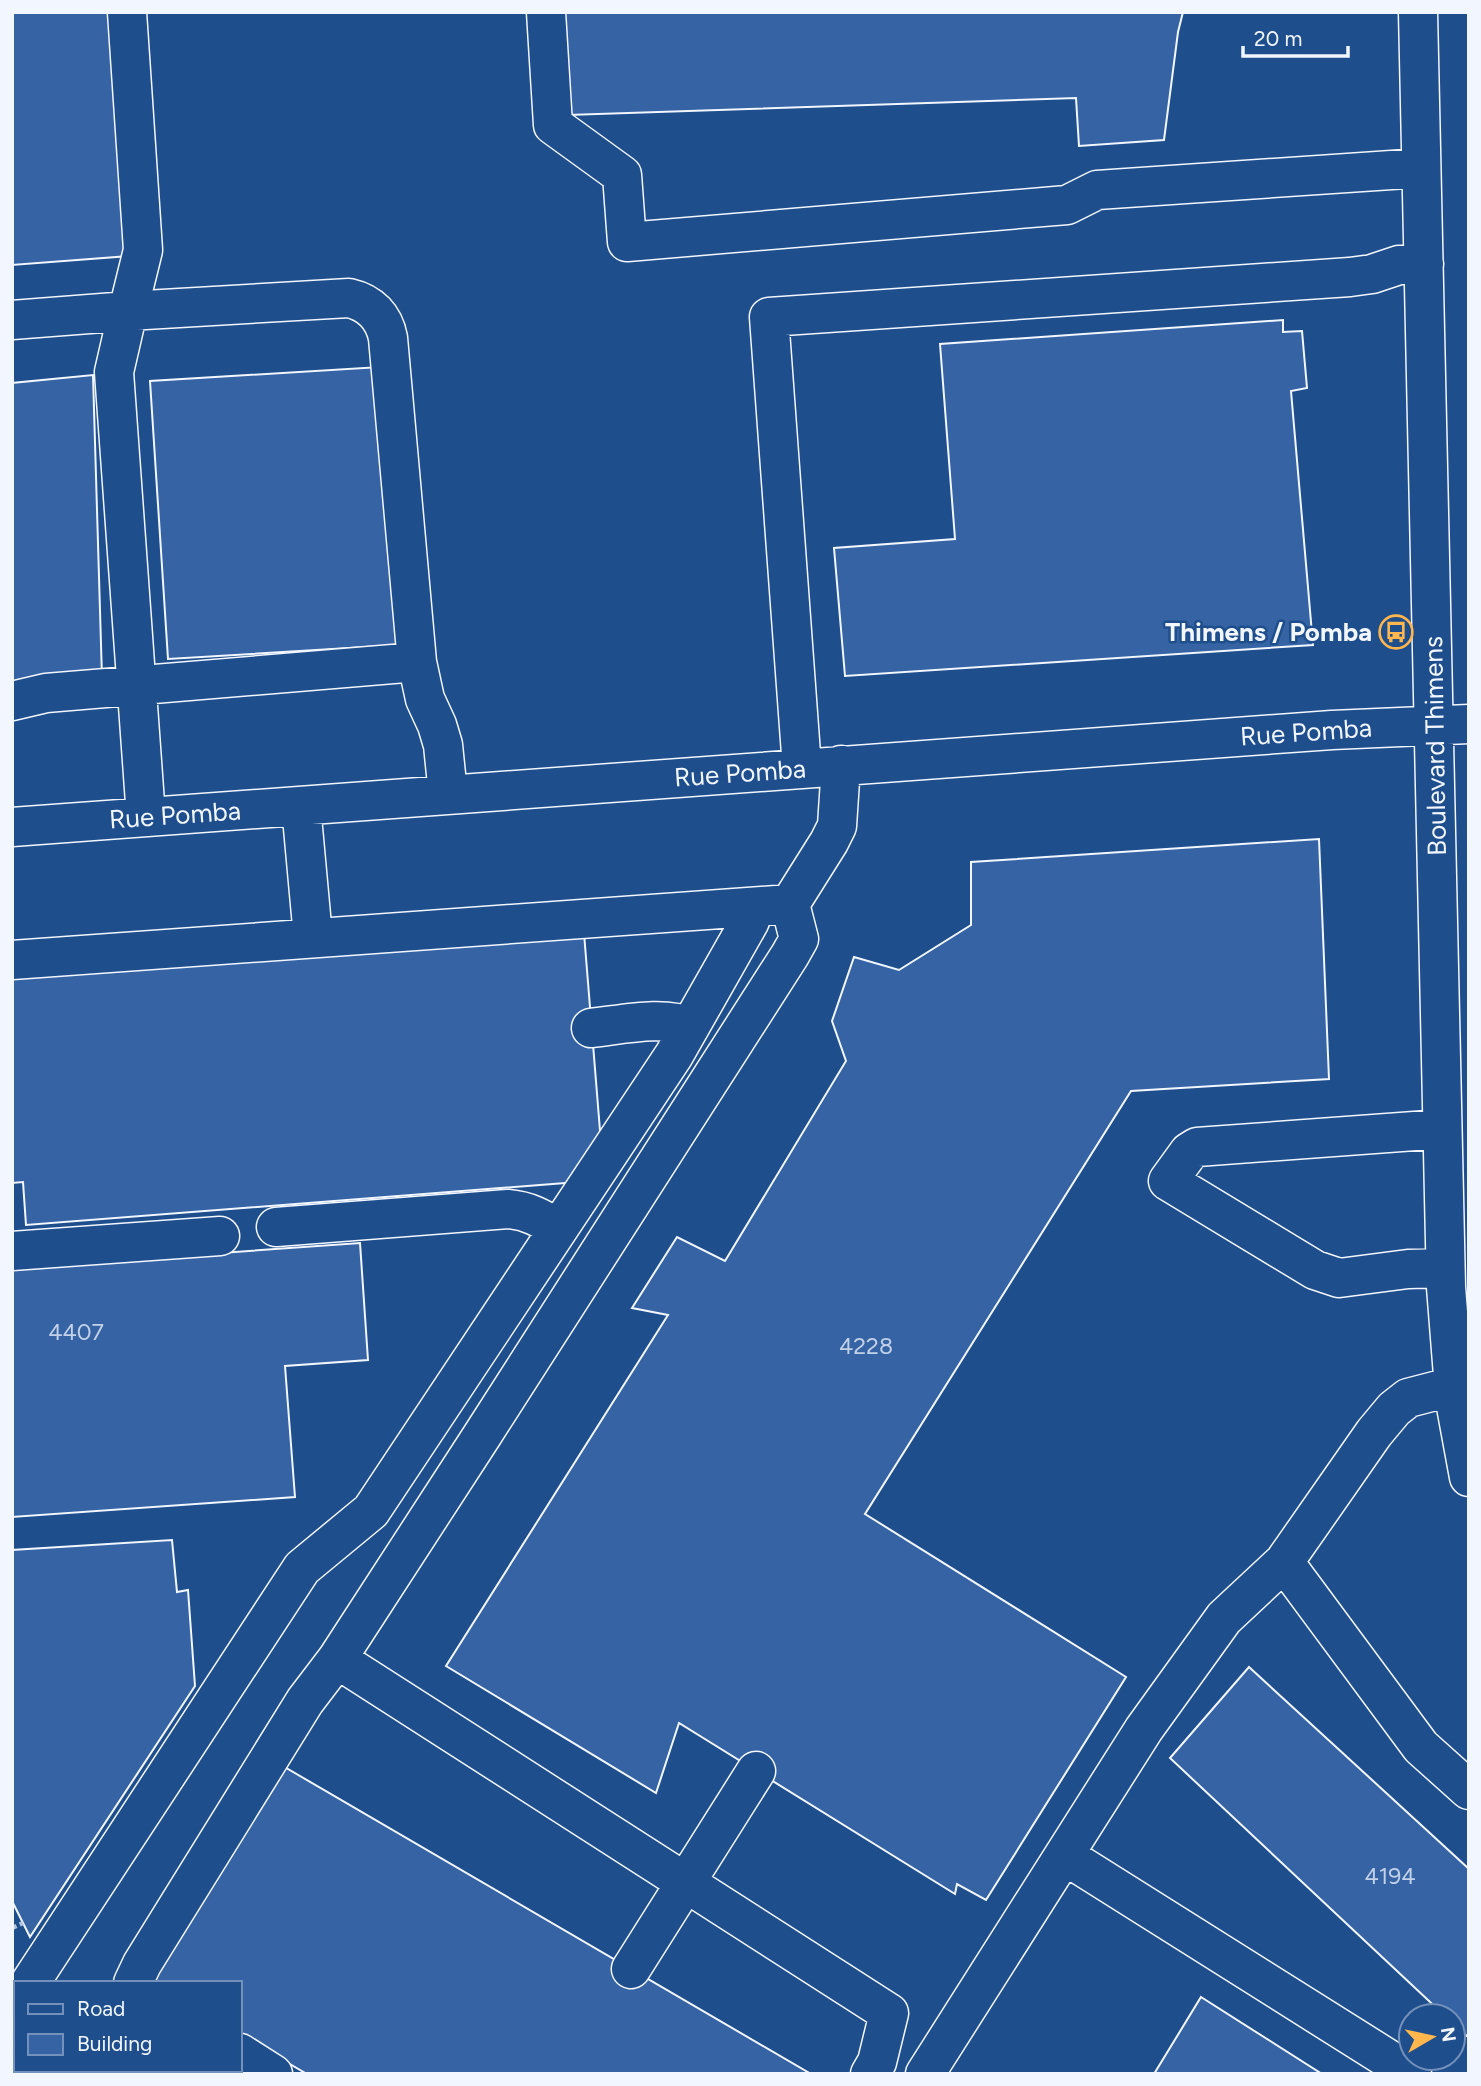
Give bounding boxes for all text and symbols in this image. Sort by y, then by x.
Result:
scale bar [1243,14,1348,58]
text: 20 m [1254,26,1302,51]
bus stop icon: Thimens / Pomba [1377,613,1415,651]
place label: Thimens / Pomba [1165,616,1372,648]
street label: Boulevard Thimens [1417,636,1453,856]
street label: Rue Pomba [1239,711,1373,753]
street label: Rue Pomba [673,752,807,794]
street label: Rue Pomba [108,794,242,836]
house number: 4407 [48,1318,104,1346]
house number: 4228 [839,1332,893,1360]
house number: 4194 [1364,1862,1416,1890]
legend [14,1981,242,2072]
text: Road [77,1996,125,2021]
north arrow [1397,2002,1467,2072]
text: N [1436,2025,1461,2043]
text: Building [77,2031,152,2056]

